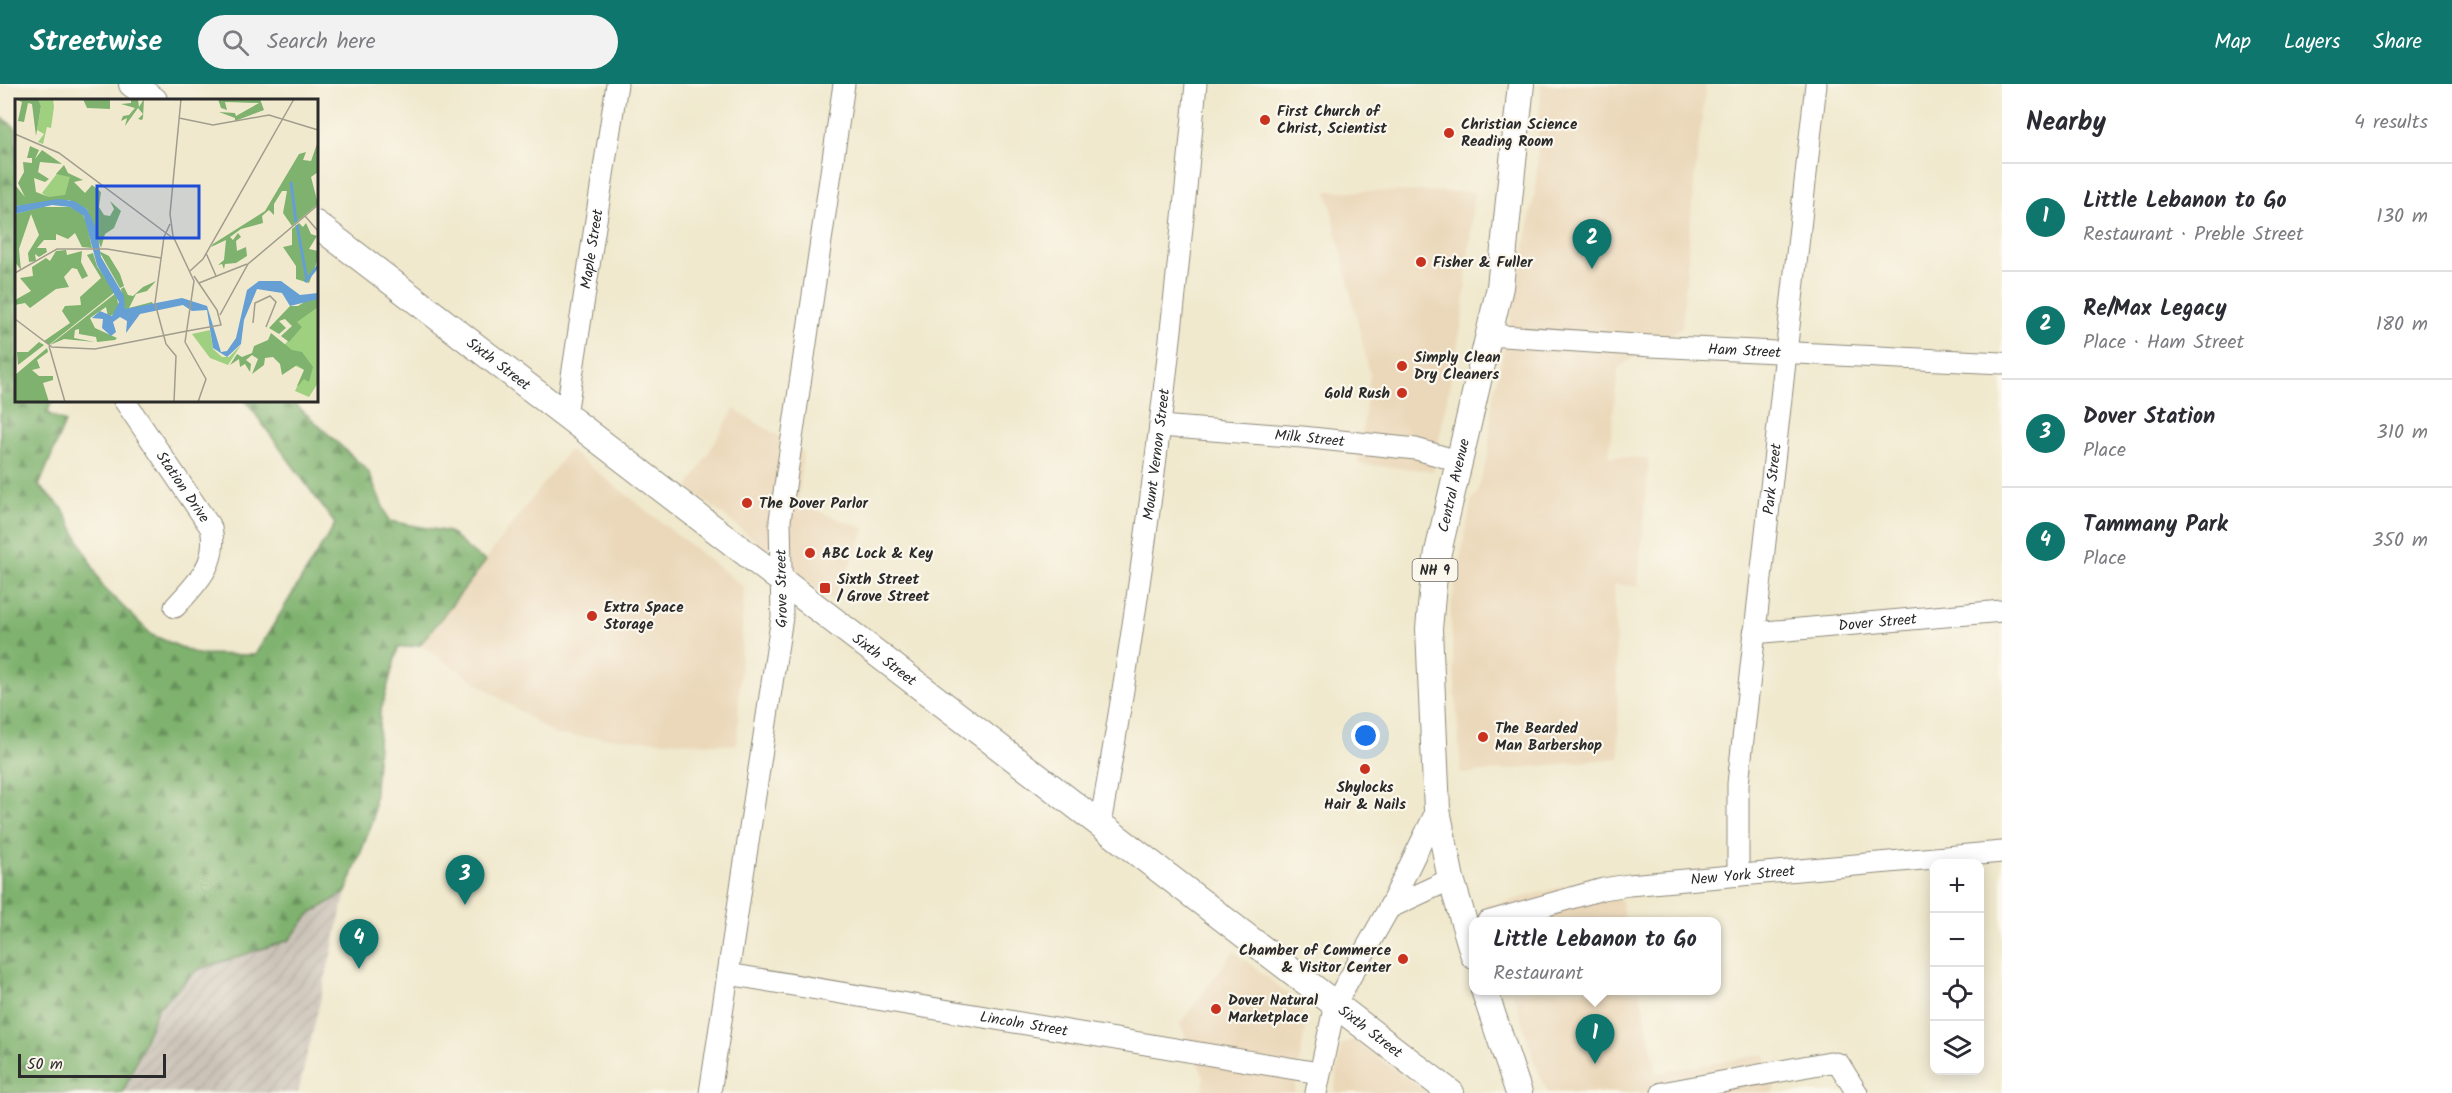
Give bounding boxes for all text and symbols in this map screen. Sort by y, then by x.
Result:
search box [198,15,618,69]
text: Streetwise [30,20,162,65]
text: Search here [267,25,376,60]
icon: search [219,26,252,59]
text: Map [2214,26,2251,59]
text: Layers [2284,26,2340,59]
text: Share [2373,26,2422,59]
inset map [15,99,318,402]
place label: First Church of Christ, Scientist [1277,100,1387,141]
text: Nearby [2026,102,2106,144]
text: 4 results [2354,107,2428,139]
marker: First Church of Christ, Scientist [1258,113,1272,127]
place label: Christian Science Reading Room [1461,113,1578,154]
marker: Christian Science Reading Room [1442,126,1456,140]
text: Little Lebanon to Go [2083,184,2287,219]
text: 1 [2042,201,2049,233]
text: 130 m [2376,201,2428,233]
street label: Maple Street [575,207,611,291]
text: Restaurant · Preble Street [2083,219,2304,251]
pin: 2 [1572,220,1612,269]
place label: Fisher & Fuller [1433,251,1533,275]
marker: Fisher & Fuller [1414,255,1428,269]
text: Re/Max Legacy [2083,292,2227,327]
text: 2 [2040,309,2051,341]
text: 180 m [2376,309,2428,341]
text: Place · Ham Street [2083,327,2244,359]
street label: Sixth Street [461,332,536,397]
street label: Ham Street [1707,338,1782,365]
place label: Simply Clean Dry Cleaners [1414,346,1501,387]
marker: Simply Clean Dry Cleaners [1395,359,1409,373]
place label: Gold Rush [1325,382,1390,406]
marker: Gold Rush [1395,386,1409,400]
street label: Mount Vernon Street [1137,387,1177,522]
text: Dover Station [2083,400,2215,435]
text: 3 [2040,417,2051,449]
text: 310 m [2376,417,2428,449]
street label: Milk Street [1274,424,1346,454]
text: Place [2083,435,2126,467]
street label: Central Avenue [1432,436,1477,535]
street label: Park Street [1757,442,1789,516]
street label: Station Drive [149,447,215,528]
place label: The Dover Parlor [759,492,869,516]
marker: The Dover Parlor [740,496,754,510]
text: Tammany Park [2083,508,2228,543]
text: 4 [2040,525,2051,557]
text: 350 m [2372,525,2428,557]
place label: ABC Lock & Key [822,542,933,566]
text: Place [2083,543,2126,575]
marker: ABC Lock & Key [803,546,817,560]
street label: Grove Street [770,549,795,629]
road number: NH 9 [1412,559,1458,581]
place label: Sixth Street / Grove Street [836,568,930,609]
marker: Sixth Street / Grove Street [818,581,832,595]
place label: Extra Space Storage [604,596,684,637]
street label: Dover Street [1837,608,1918,638]
marker: Extra Space Storage [585,609,599,623]
street label: Sixth Street [846,627,921,693]
place label: The Bearded Man Barbershop [1495,717,1602,758]
your location [1351,721,1380,750]
marker: The Bearded Man Barbershop [1476,730,1490,744]
marker: Shylocks Hair & Nails [1358,762,1372,776]
place label: Shylocks Hair & Nails [1324,776,1406,817]
pin: 3 [446,856,484,905]
street label: New York Street [1690,859,1796,893]
map controls [1930,859,1984,1075]
button: + [1930,859,1984,913]
button: − [1930,913,1984,967]
popup [1469,917,1721,995]
pin: 4 [340,920,378,969]
text: Little Lebanon to Go [1493,923,1697,958]
place label: Chamber of Commerce & Visitor Center [1239,939,1392,980]
marker: Chamber of Commerce & Visitor Center [1396,952,1410,966]
text: Restaurant [1493,958,1584,990]
button: locate [1930,967,1984,1021]
place label: Dover Natural Marketplace [1228,989,1318,1030]
street label: Sixth Street [1332,1000,1407,1065]
marker: Dover Natural Marketplace [1209,1002,1223,1016]
street label: Lincoln Street [978,1005,1070,1044]
pin: 1 [1576,1014,1614,1064]
button: layers [1930,1021,1984,1075]
scale bar [18,1051,166,1078]
text: 50 m [27,1052,63,1077]

